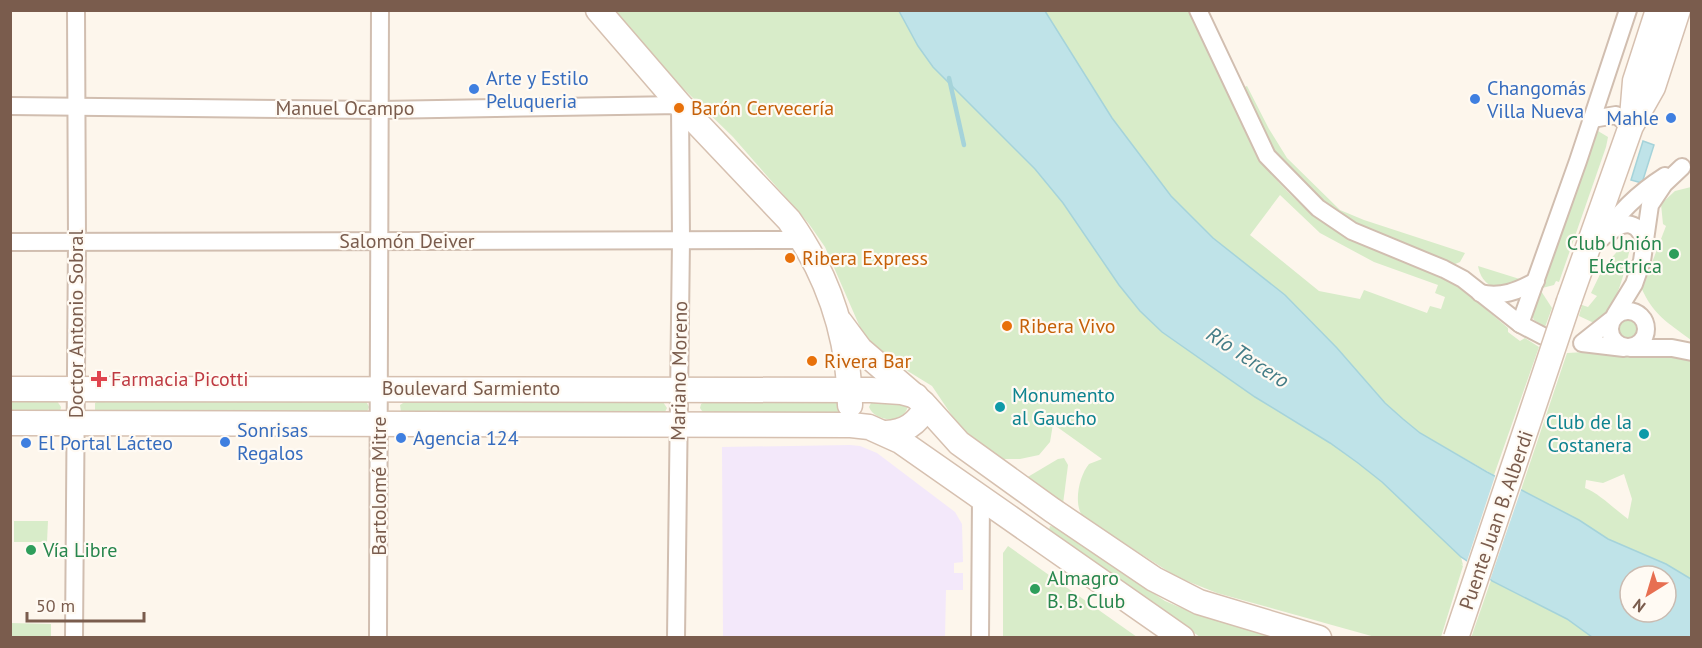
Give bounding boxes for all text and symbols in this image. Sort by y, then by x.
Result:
place label: Arte y Estilo Peluqueria [486,65,589,114]
place label: Changomás Villa Nueva [1486,75,1586,124]
marker: Arte y Estilo Peluqueria [467,82,481,96]
marker: Changomás Villa Nueva [1468,92,1482,106]
street label: Manuel Ocampo [275,95,415,121]
place label: Barón Cervecería [691,95,834,121]
marker: Barón Cervecería [672,101,686,115]
place label: Mahle [1606,105,1659,131]
marker: Mahle [1664,111,1678,125]
street label: Salomón Deiver [339,228,475,254]
street label: Doctor Antonio Sobral [63,230,89,418]
place label: Club Unión Eléctrica [1567,230,1662,279]
place label: Ribera Express [802,245,928,271]
marker: Club Unión Eléctrica [1667,247,1681,261]
marker: Ribera Express [783,251,797,265]
street label: Mariano Moreno [665,301,693,441]
place label: Ribera Vivo [1019,313,1116,339]
marker: Ribera Vivo [1000,319,1014,333]
water label: Río Tercero [1202,320,1294,394]
place label: Rivera Bar [824,348,911,374]
marker: Rivera Bar [805,354,819,368]
place label: Farmacia Picotti [111,366,249,392]
marker: Farmacia Picotti [92,372,106,386]
street label: Boulevard Sarmiento [382,375,560,401]
place label: Monumento al Gaucho [1012,382,1115,431]
marker: Monumento al Gaucho [993,400,1007,414]
place label: Club de la Costanera [1546,409,1632,458]
street label: Bartolomé Mitre [366,416,392,556]
place label: Sonrisas Regalos [237,417,308,466]
place label: Agencia 124 [413,425,519,451]
street label: Puente Juan B. Alberdi [1453,427,1539,613]
marker: Club de la Costanera [1637,427,1651,441]
place label: El Portal Lácteo [38,430,173,456]
marker: Agencia 124 [394,431,408,445]
marker: Sonrisas Regalos [218,435,232,449]
marker: El Portal Lácteo [19,436,33,450]
place label: Vía Libre [42,537,118,563]
marker: Vía Libre [24,543,38,557]
north arrow [1618,564,1678,624]
place label: Almagro B. B. Club [1047,565,1125,614]
marker: Almagro B. B. Club [1028,582,1042,596]
scale bar [27,585,144,623]
text: 50 m [36,594,75,617]
text: N [1629,595,1649,617]

